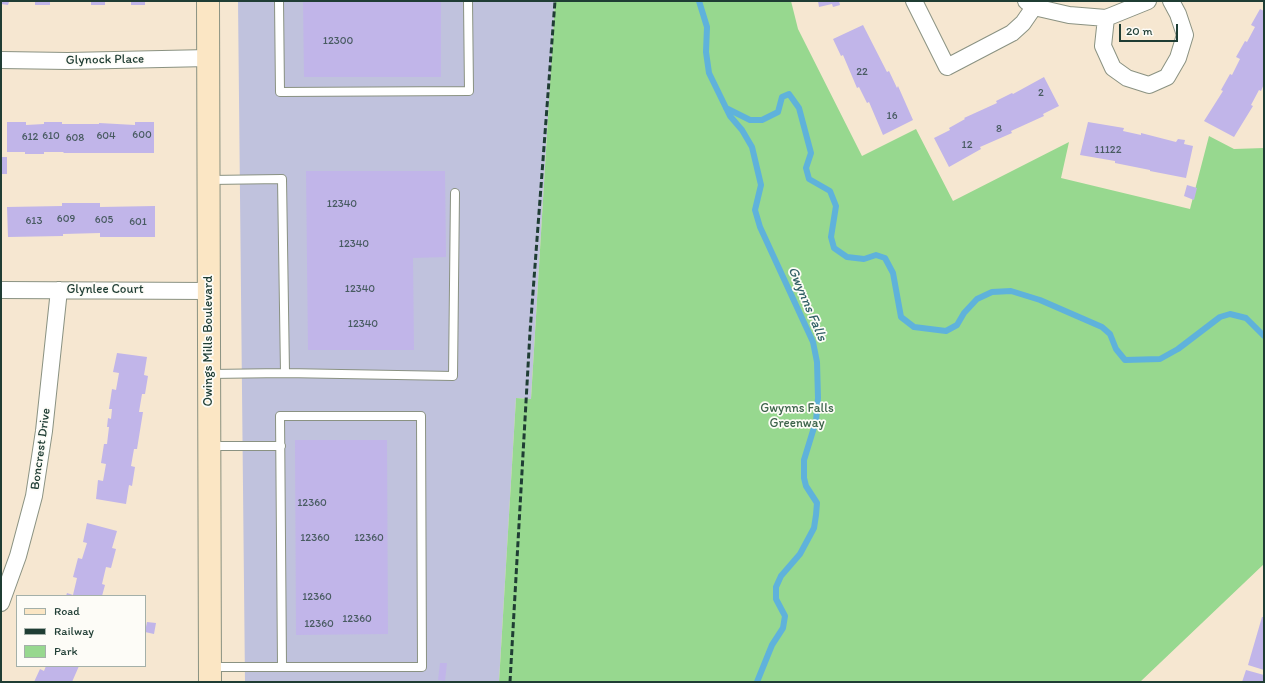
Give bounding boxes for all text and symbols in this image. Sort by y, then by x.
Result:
scale bar [1121,16,1180,42]
text: 20 m [1126,24,1153,38]
house number: 12300 [323,34,353,48]
street label: Glynock Place [66,52,144,68]
house number: 22 [856,65,868,79]
house number: 2 [1038,86,1044,100]
house number: 16 [887,109,897,123]
house number: 8 [996,122,1002,136]
house number: 600 [132,128,152,142]
house number: 610 [42,129,60,143]
house number: 604 [96,129,116,143]
house number: 612 [22,130,38,144]
house number: 608 [66,131,84,145]
house number: 12 [962,138,972,152]
house number: 11122 [1095,143,1121,157]
house number: 12340 [327,197,357,211]
house number: 609 [57,212,75,226]
house number: 605 [95,213,113,227]
house number: 613 [26,214,42,228]
house number: 601 [129,215,147,229]
house number: 12340 [339,237,369,251]
water label: Gwynns Falls [784,264,830,344]
street label: Owings Mills Boulevard [201,276,217,406]
street label: Glynlee Court [66,282,144,298]
house number: 12340 [345,282,375,296]
house number: 12340 [348,317,378,331]
park label: Gwynns Falls Greenway [760,401,834,432]
street label: Boncrest Drive [28,407,54,491]
house number: 12360 [297,496,327,510]
house number: 12360 [300,531,330,545]
house number: 12360 [354,531,384,545]
house number: 12360 [302,590,332,604]
legend [16,595,146,667]
text: Road [54,604,80,618]
house number: 12360 [342,612,372,626]
house number: 12360 [304,617,334,631]
text: Railway [54,624,94,638]
text: Park [54,644,78,658]

